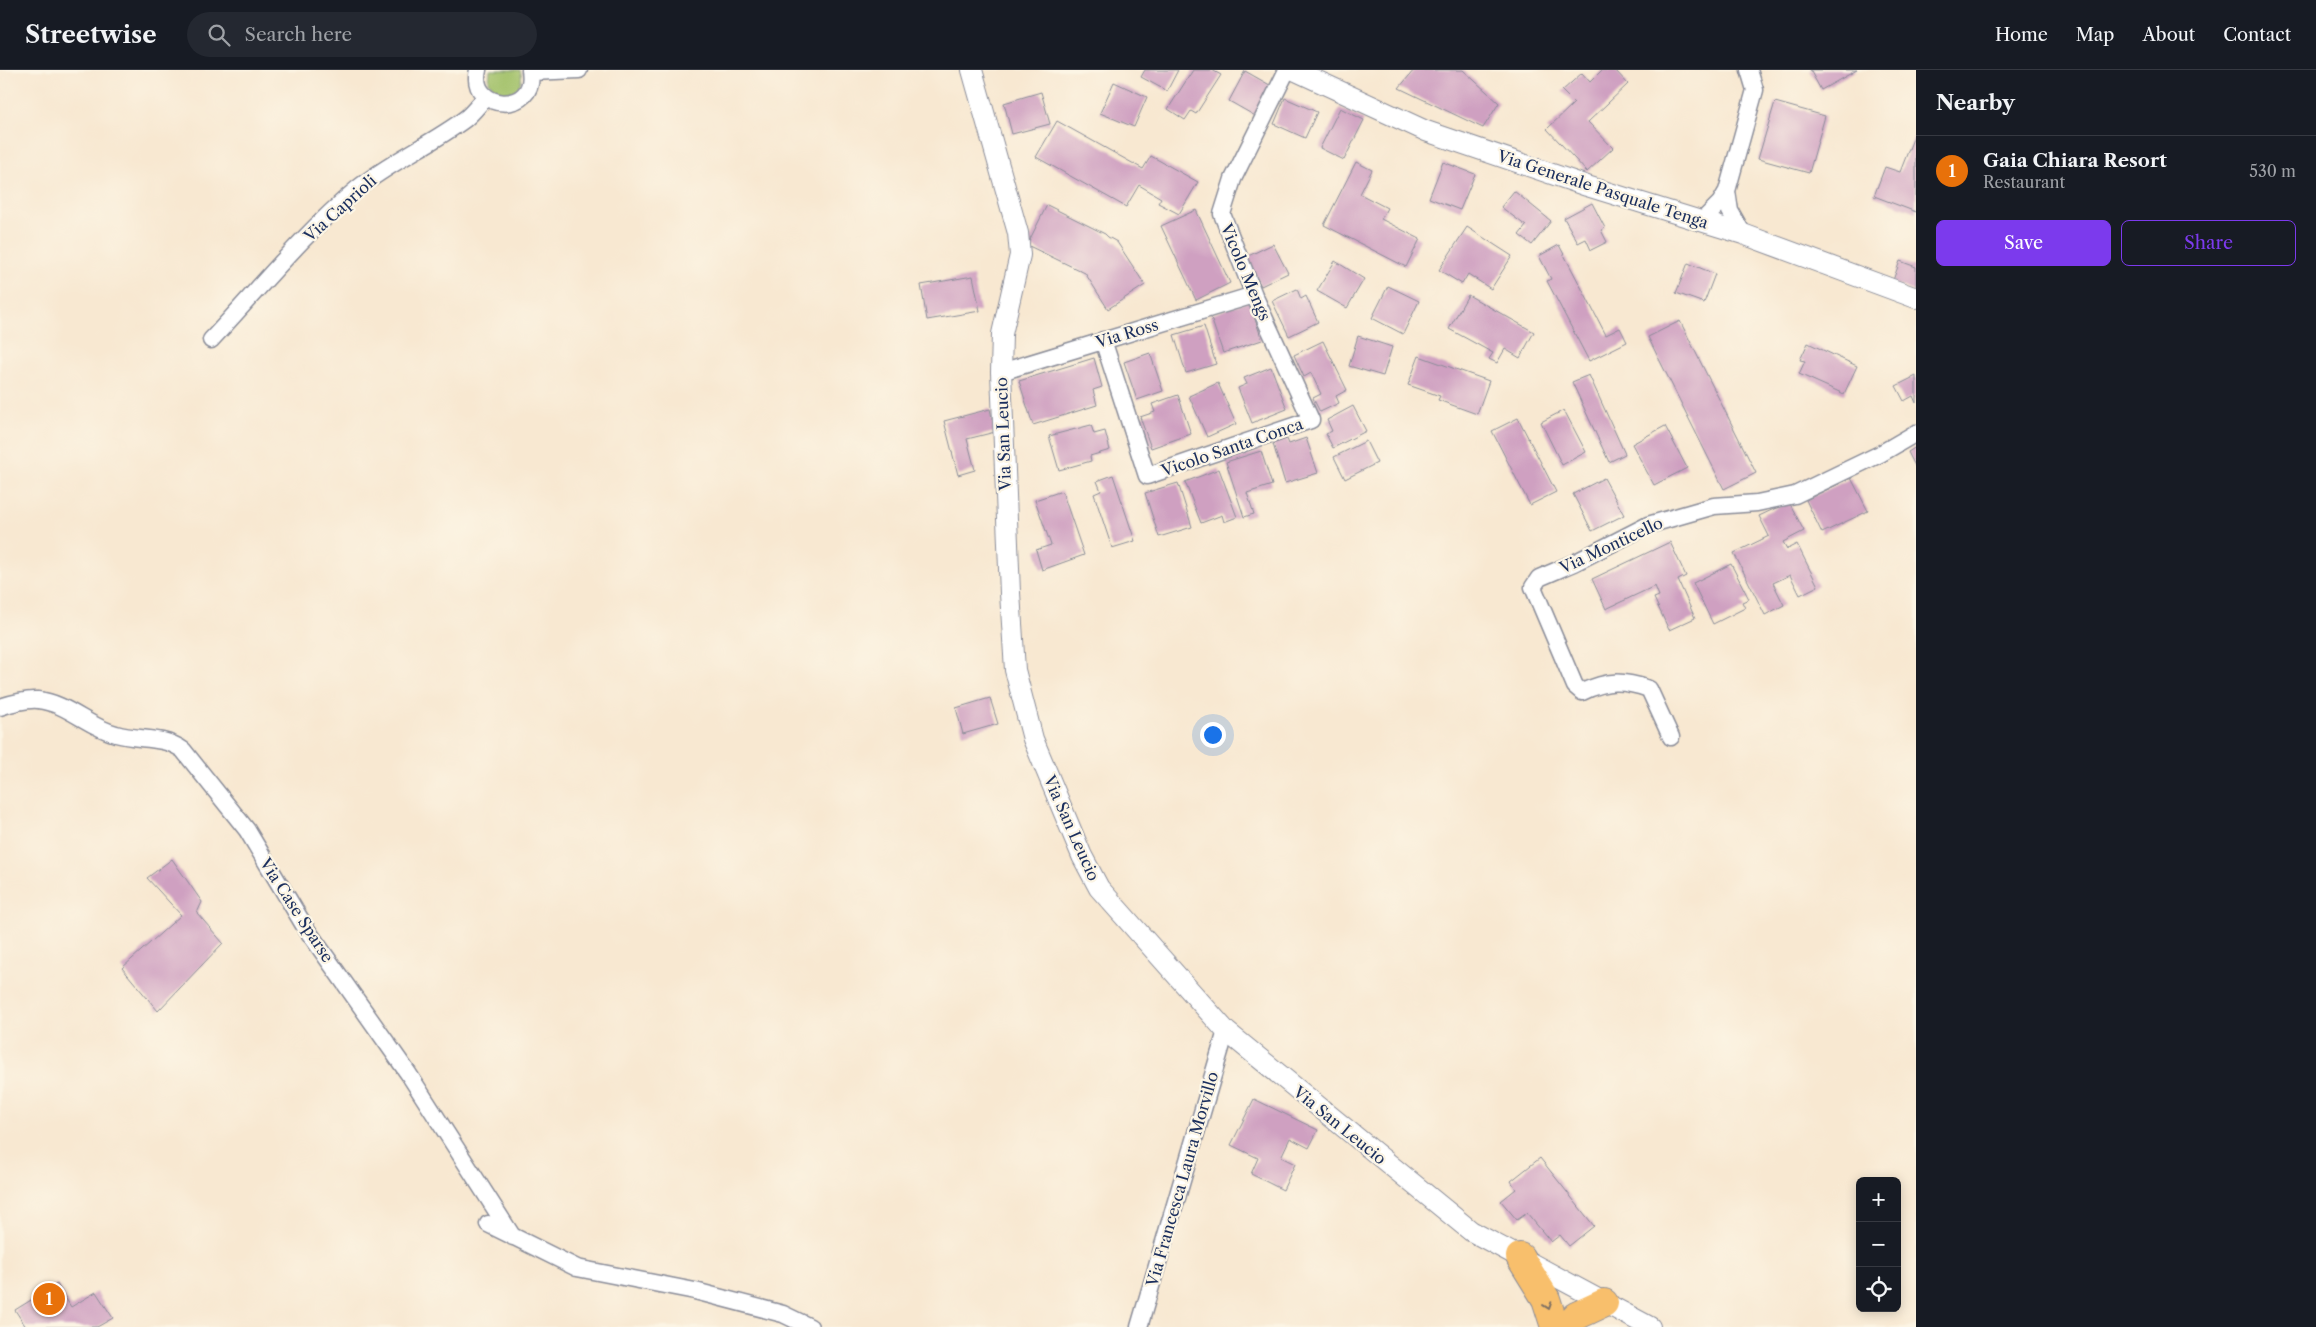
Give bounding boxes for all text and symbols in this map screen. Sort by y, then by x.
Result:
search box [187,12,537,57]
text: Streetwise [25,20,157,49]
icon: search [205,21,233,49]
text: Search here [245,23,352,46]
text: Home [1995,24,2048,46]
text: Map [2076,24,2114,46]
text: About [2142,24,2195,46]
text: Contact [2223,24,2291,46]
text: Nearby [1936,90,2015,115]
street label: Via Generale Pasquale Tenga [1494,145,1711,233]
text: Gaia Chiara Resort [1983,149,2167,172]
text: 1 [1948,161,1956,181]
text: 530 m [2249,161,2296,181]
street label: Via Caprioli [299,170,380,246]
text: Restaurant [1983,172,2065,192]
street label: Vicolo Mengs [1216,219,1275,324]
button: Save [1936,220,2111,266]
button: Share [2121,220,2296,266]
street label: Via Ross [1092,314,1161,352]
street label: Via San Leucio [991,377,1015,492]
street label: Vicolo Santa Conca [1158,413,1306,481]
street label: Via Monticello [1555,512,1666,578]
your location [1200,722,1226,748]
street label: Via San Leucio [1039,771,1104,884]
street label: Via Case Sparse [255,853,338,966]
street label: Via Francesca Laura Morvillo [1141,1069,1222,1290]
street label: Via San Leucio [1289,1081,1391,1169]
map controls [1856,1177,1901,1312]
button: + [1856,1177,1901,1222]
button: − [1856,1222,1901,1267]
button: locate [1856,1267,1901,1312]
pin: 1 [33,1280,65,1318]
one-way arrow [1543,1301,1553,1310]

